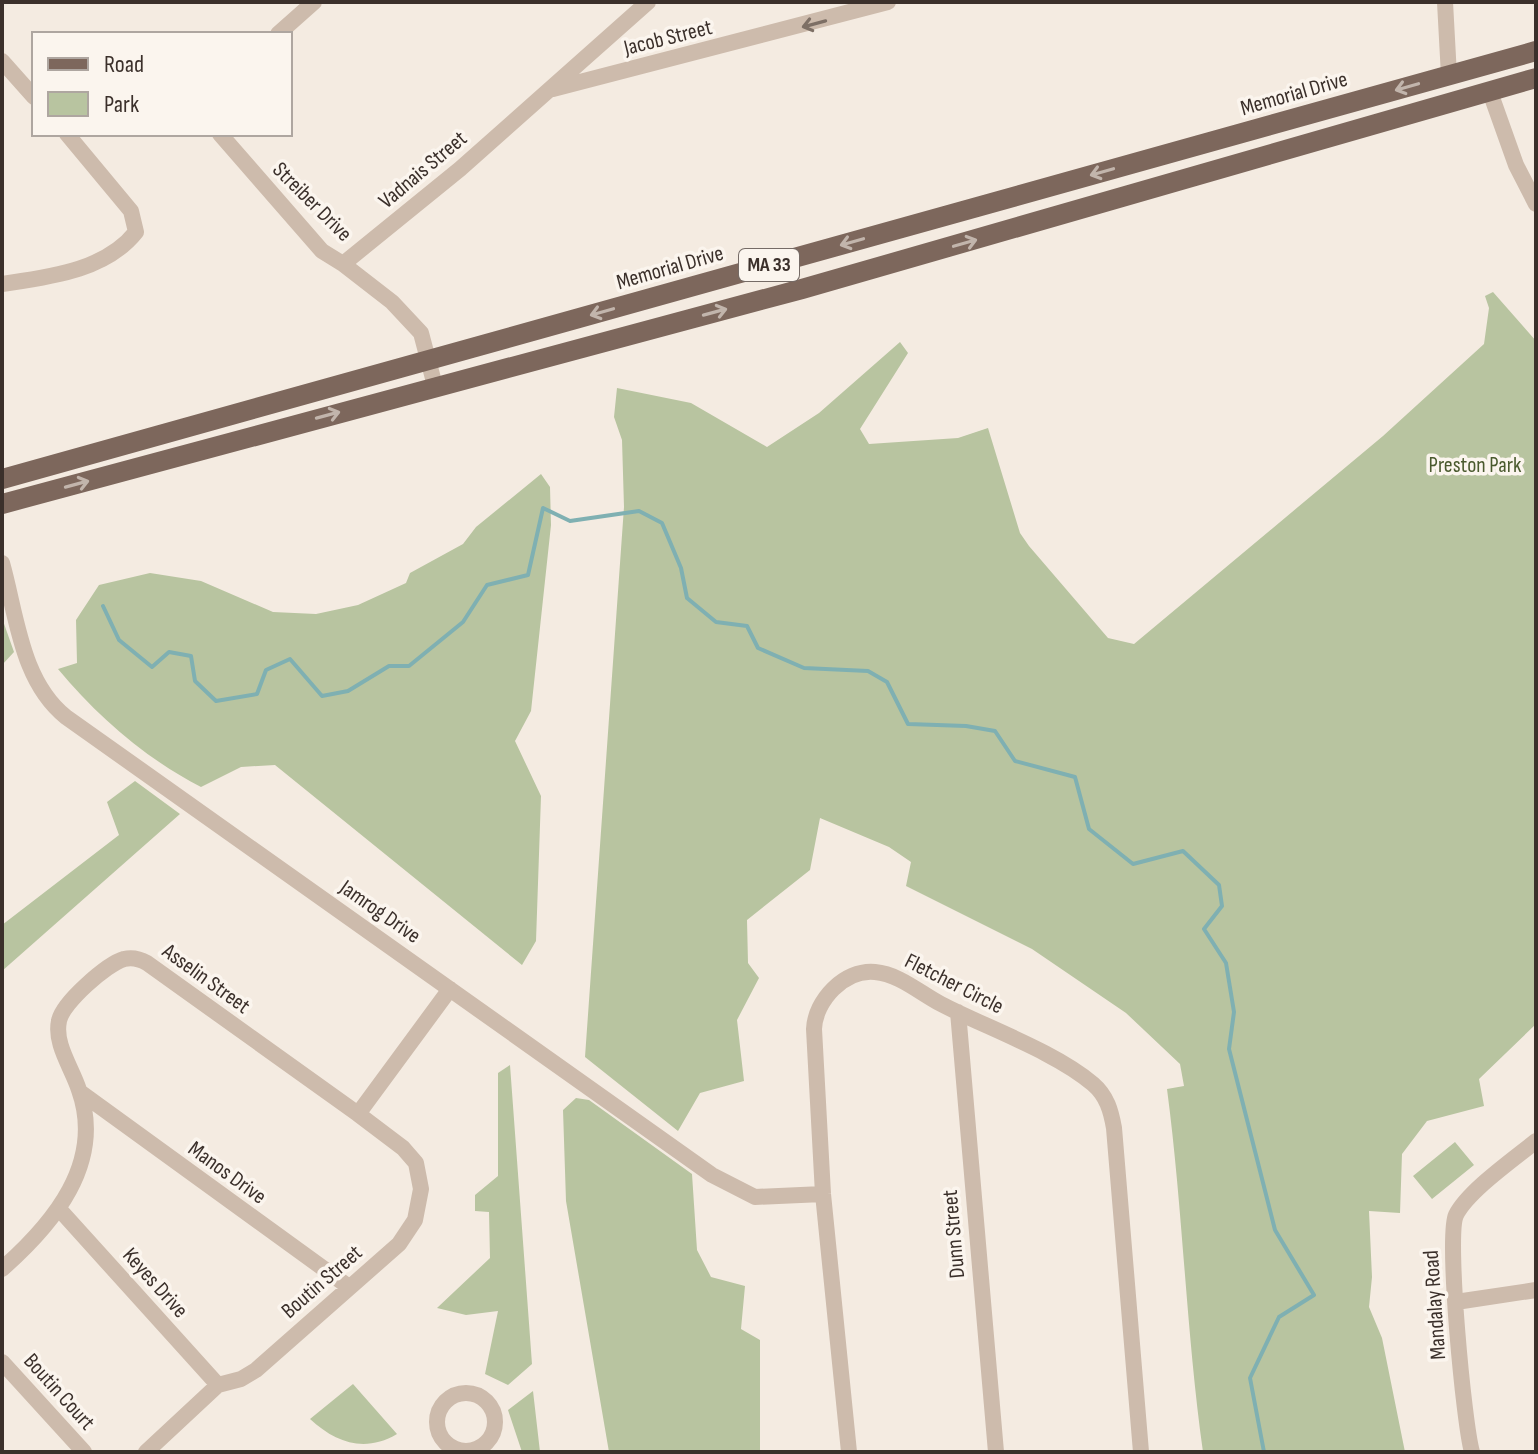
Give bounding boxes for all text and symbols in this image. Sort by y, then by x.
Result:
street label: Jacob Street [620,14,715,62]
one-way arrow [801,17,827,32]
legend [32,32,292,136]
text: Road [104,50,144,79]
street label: Memorial Drive [1237,66,1351,122]
one-way arrow [1394,81,1420,96]
text: Park [104,90,139,119]
street label: Vadnais Street [373,125,473,215]
street label: Streiber Drive [267,157,357,247]
one-way arrow [1090,165,1116,180]
one-way arrow [840,235,866,250]
one-way arrow [952,235,978,250]
street label: Memorial Drive [613,240,727,296]
road number: MA 33 [739,249,799,281]
one-way arrow [701,304,727,319]
one-way arrow [589,306,615,321]
one-way arrow [314,406,340,421]
park label: Preston Park [1429,452,1522,479]
one-way arrow [64,476,90,491]
street label: Jamrog Drive [333,874,426,950]
street label: Asselin Street [156,938,255,1020]
street label: Fletcher Circle [900,948,1008,1020]
street label: Manos Drive [183,1136,271,1210]
street label: Dunn Street [937,1188,971,1279]
street label: Boutin Street [276,1239,368,1324]
street label: Keyes Drive [116,1242,194,1324]
street label: Mandalay Road [1418,1249,1452,1361]
street label: Boutin Court [18,1348,101,1436]

